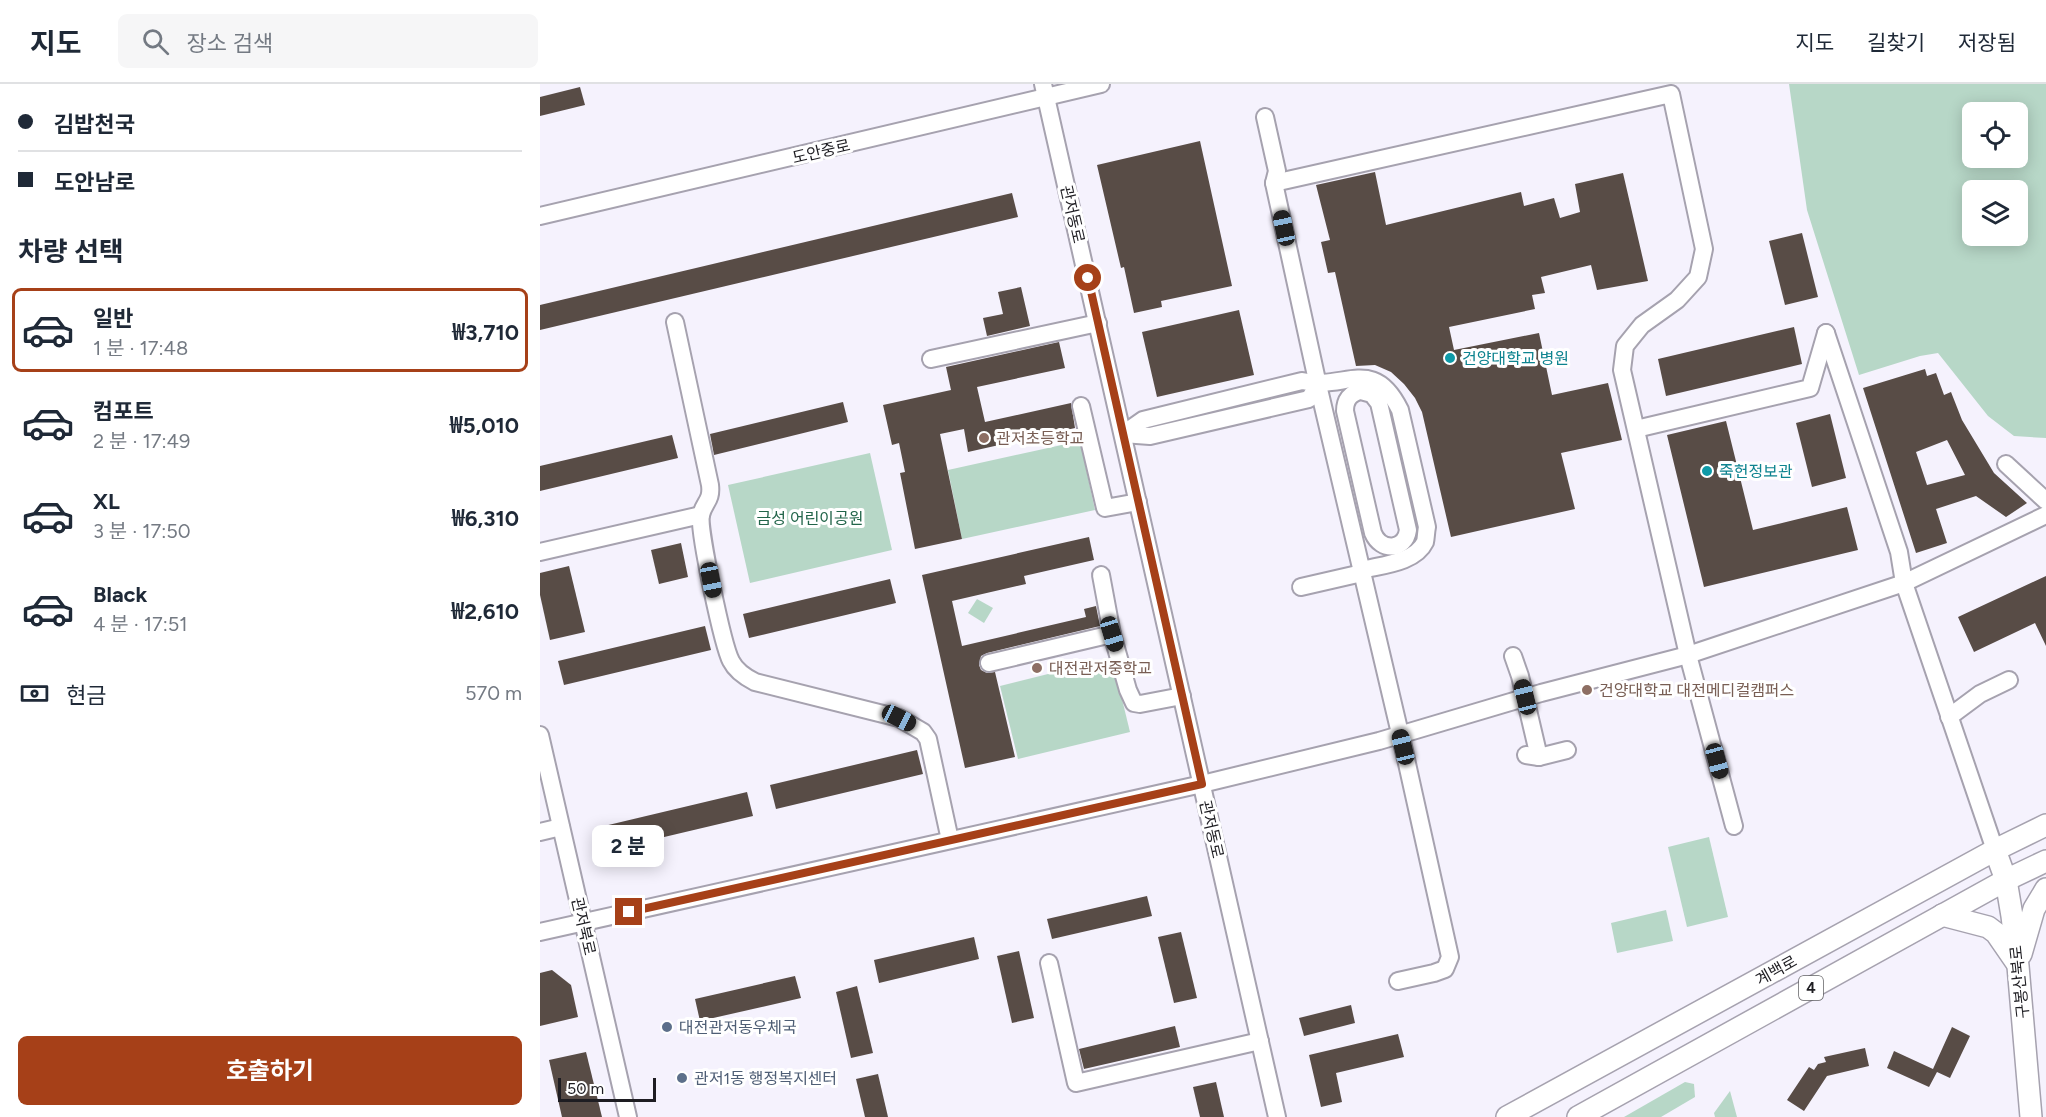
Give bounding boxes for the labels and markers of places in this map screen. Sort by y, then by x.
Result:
place label: 건양대학교 병원 [1462,349,1569,368]
marker: 건양대학교 병원 [1443,351,1457,365]
place label: 관저초등학교 [996,429,1084,448]
marker: 관저초등학교 [977,431,991,445]
place label: 죽헌정보관 [1719,462,1793,481]
marker: 죽헌정보관 [1700,464,1714,478]
place label: 대전관저중학교 [1049,659,1152,678]
marker: 대전관저중학교 [1030,661,1044,675]
place label: 건양대학교 대전메디컬캠퍼스 [1599,681,1794,700]
marker: 건양대학교 대전메디컬캠퍼스 [1580,683,1594,697]
place label: 대전관저동우체국 [679,1018,797,1037]
marker: 대전관저동우체국 [660,1020,674,1034]
place label: 관저1동 행정복지센터 [694,1069,837,1088]
marker: 관저1동 행정복지센터 [675,1071,689,1085]

